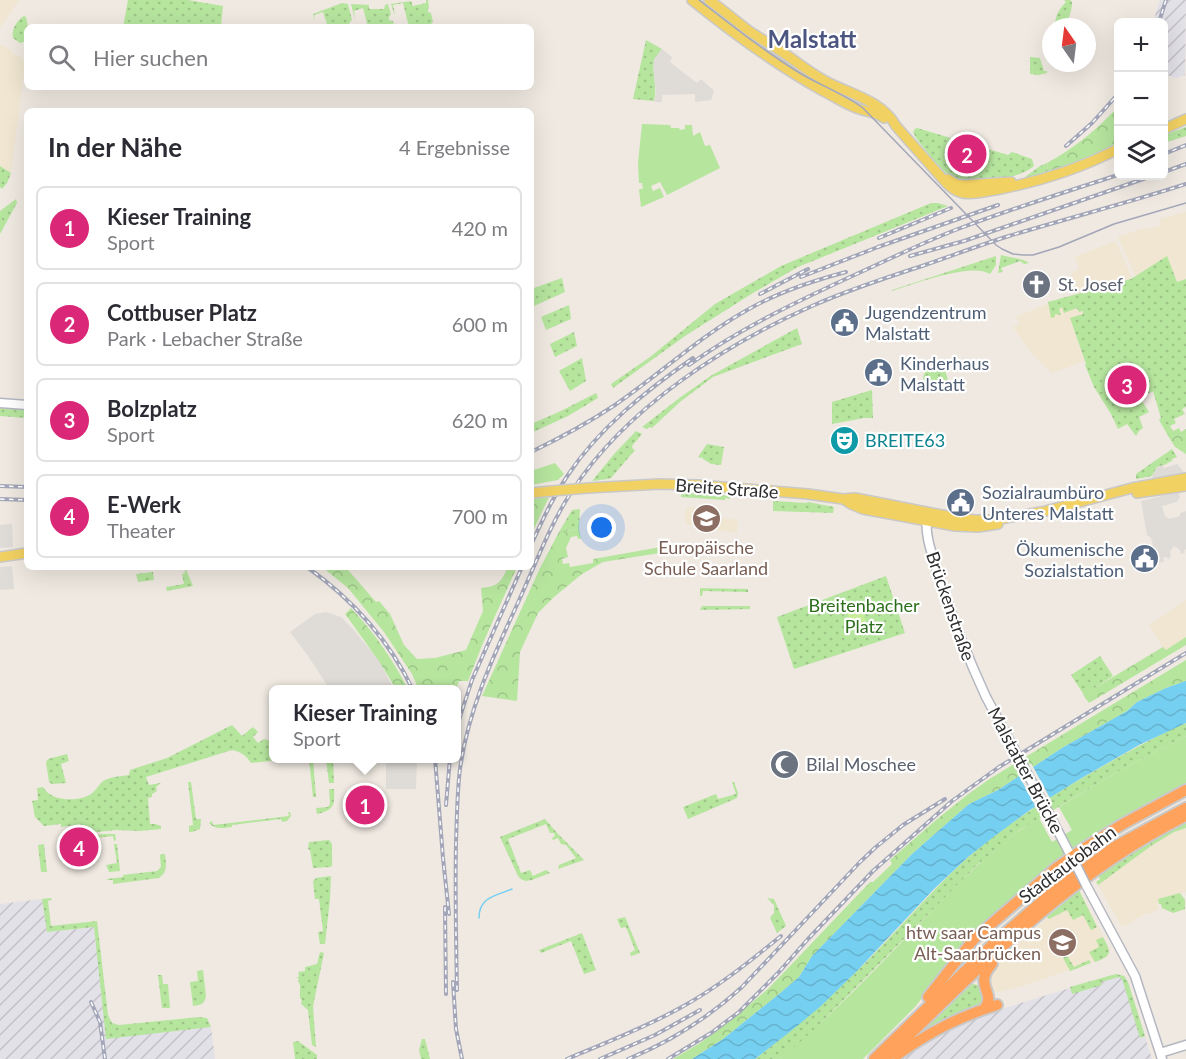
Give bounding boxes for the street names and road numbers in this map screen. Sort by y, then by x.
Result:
street label: Breite Straße [675,473,779,503]
street label: Brückenstraße [922,548,980,664]
street label: Malstatter Brücke [983,703,1069,837]
street label: Stadtautobahn [1014,820,1120,908]

